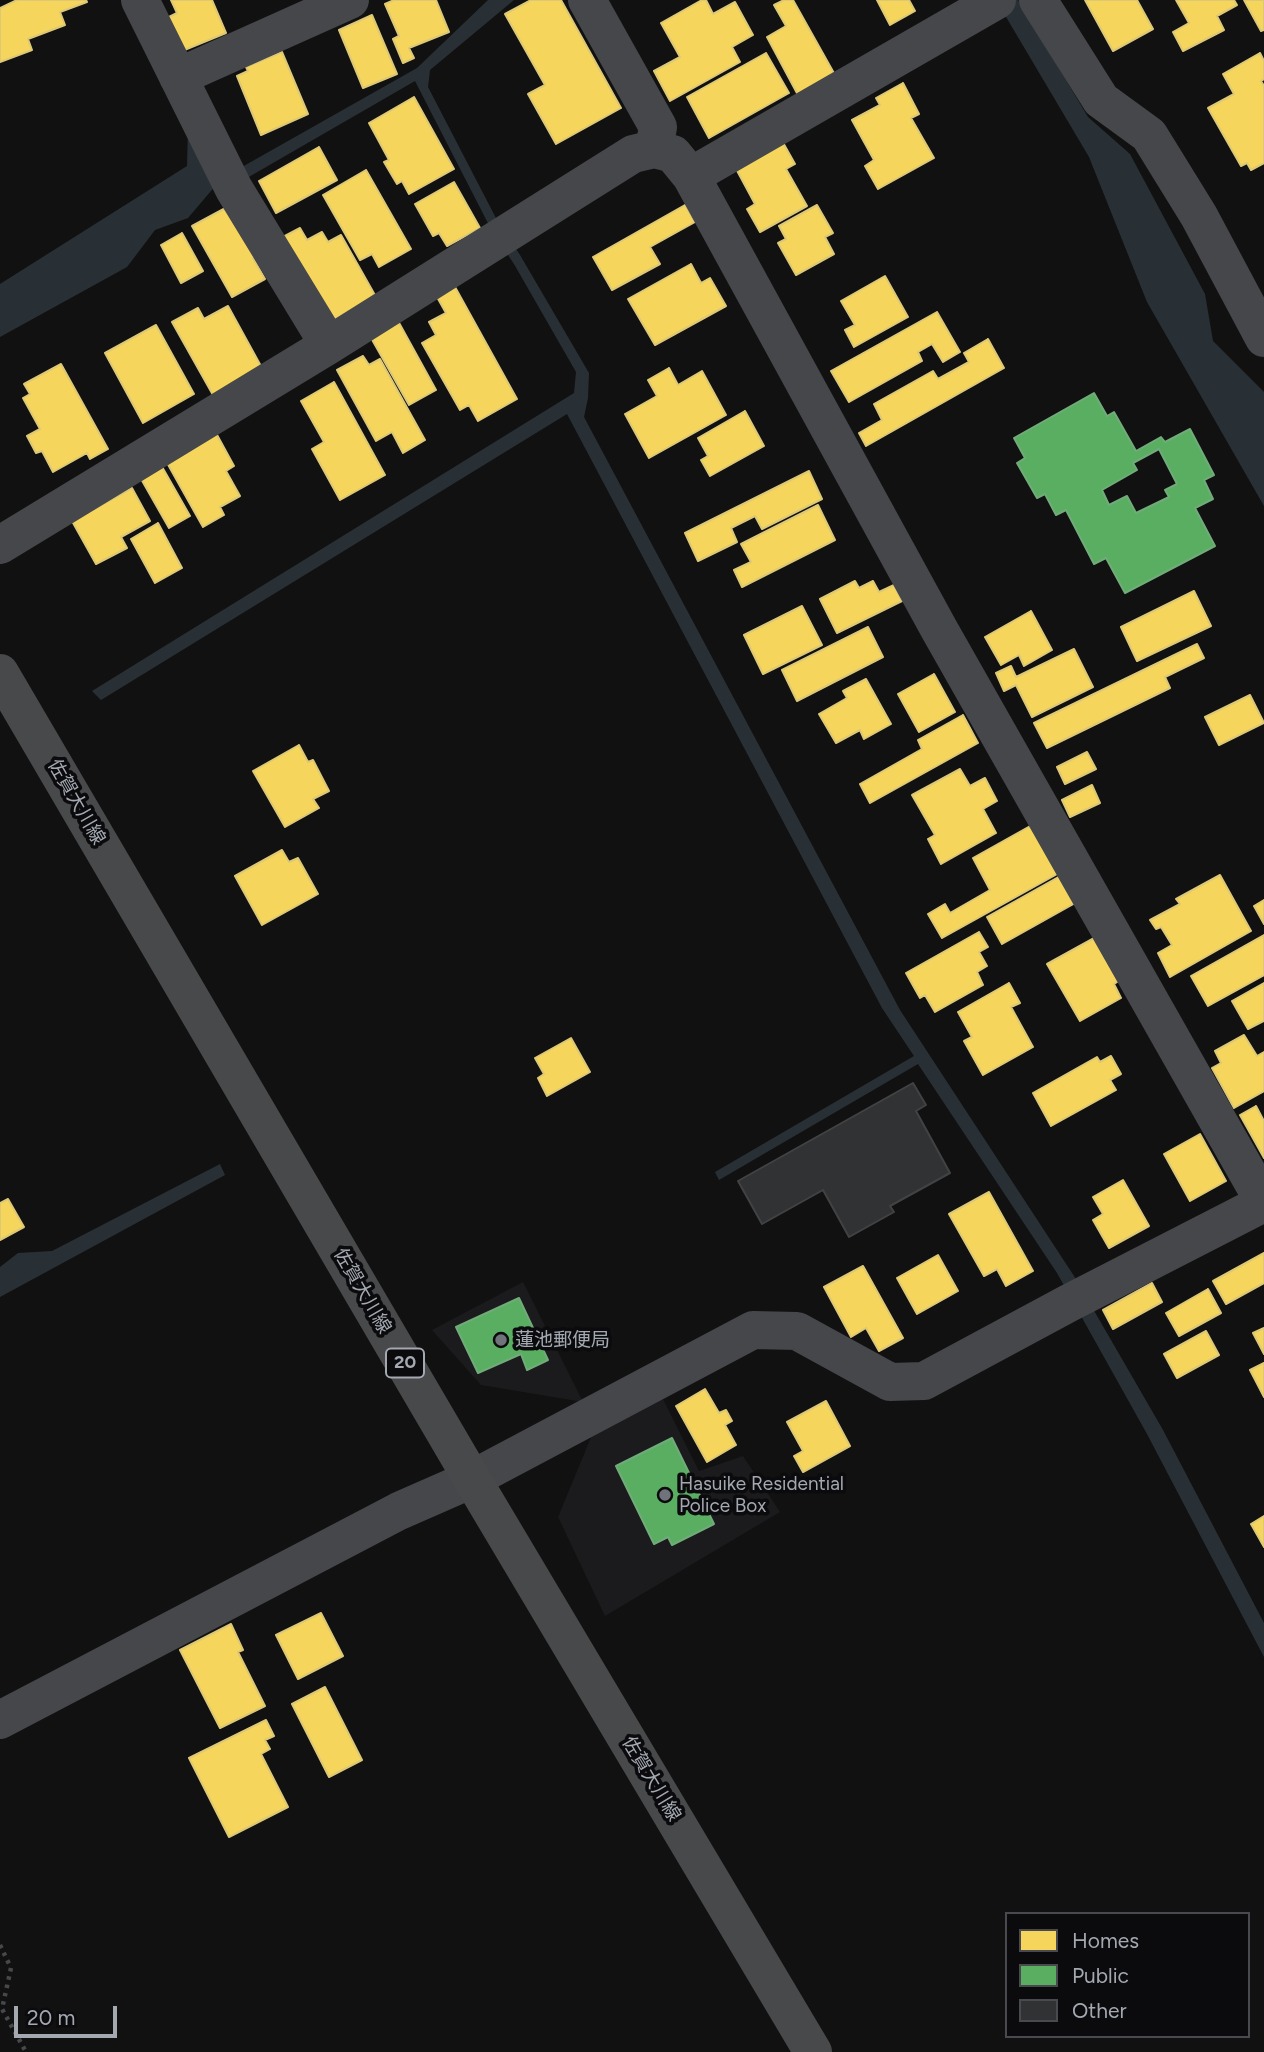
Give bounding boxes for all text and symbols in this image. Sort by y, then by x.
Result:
street label: 佐賀大川線 [42,755,110,849]
street label: 佐賀大川線 [328,1244,396,1338]
place label: 蓮池郵便局 [515,1329,610,1351]
marker: 蓮池郵便局 [493,1332,509,1348]
road number: 20 [386,1348,424,1378]
place label: Hasuike Residential Police Box [679,1473,844,1517]
marker: Hasuike Residential Police Box [657,1487,673,1503]
street label: 佐賀大川線 [617,1732,685,1826]
legend [1005,1912,1250,2038]
text: Homes [1072,1928,1139,1953]
text: Public [1072,1963,1129,1988]
scale bar [18,1993,121,2037]
text: Other [1072,1998,1127,2023]
text: 20 m [27,2005,75,2030]

